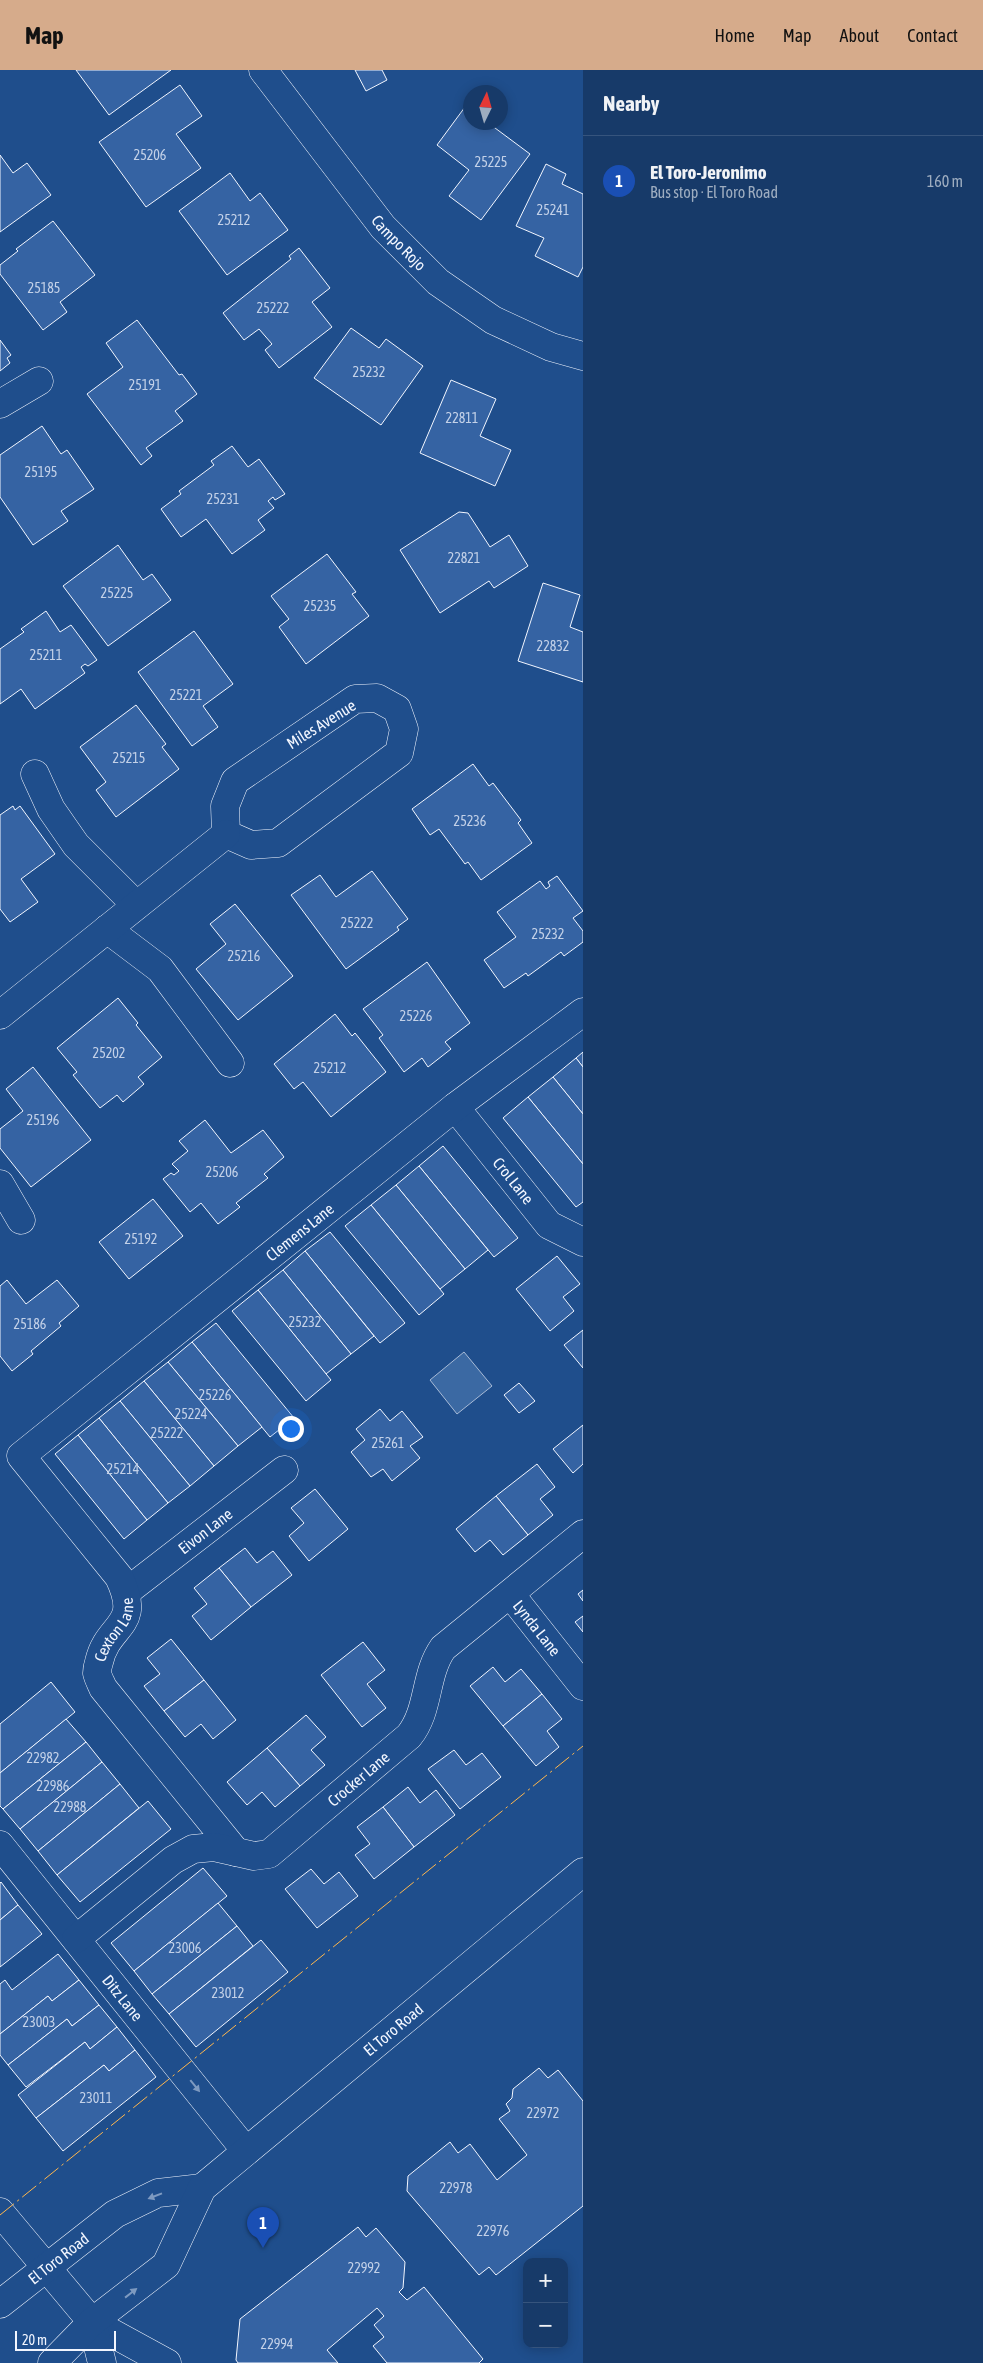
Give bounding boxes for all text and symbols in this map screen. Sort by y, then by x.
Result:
text: Map [25,22,64,49]
text: Home [715,25,755,46]
text: Map [783,25,812,46]
text: About [840,25,879,46]
text: Contact [907,25,958,46]
north arrow [463,85,508,130]
text: Nearby [603,91,659,115]
house number: 25206 [134,147,167,163]
house number: 25225 [475,154,507,170]
text: El Toro-Jeronimo [650,161,767,183]
text: 1 [615,172,623,190]
text: 160 m [927,172,963,190]
text: Bus stop · El Toro Road [650,183,778,201]
house number: 25241 [537,202,569,218]
street label: Campo Rojo [368,211,430,274]
house number: 25212 [218,212,250,228]
house number: 25185 [28,280,60,296]
house number: 25222 [257,300,289,316]
house number: 25232 [353,364,385,380]
house number: 25191 [129,377,161,393]
house number: 22811 [446,410,478,426]
house number: 25195 [25,464,57,480]
house number: 25231 [207,491,239,507]
house number: 22821 [448,550,480,566]
house number: 25225 [101,585,133,601]
house number: 25235 [304,598,336,614]
house number: 22832 [537,638,569,654]
house number: 25211 [30,647,62,663]
house number: 25221 [170,687,202,703]
street label: Miles Avenue [283,696,359,752]
house number: 25215 [113,750,145,766]
house number: 25236 [454,813,487,829]
house number: 25222 [341,915,373,931]
house number: 25232 [532,926,564,942]
house number: 25216 [228,948,261,964]
house number: 25226 [400,1008,433,1024]
house number: 25202 [93,1045,125,1061]
house number: 25212 [314,1060,346,1076]
house number: 25196 [27,1112,60,1128]
street label: Crol Lane [490,1154,538,1207]
house number: 25206 [206,1164,239,1180]
street label: Clemens Lane [262,1199,337,1264]
house number: 25192 [125,1231,157,1247]
house number: 25232 [289,1314,321,1330]
house number: 25186 [14,1316,47,1332]
house number: 25226 [199,1387,232,1403]
house number: 25224 [175,1406,208,1422]
your location [278,1416,304,1442]
house number: 25222 [151,1425,183,1441]
house number: 25261 [372,1435,404,1451]
house number: 25214 [107,1461,140,1477]
street label: Eivon Lane [175,1504,236,1557]
street label: Lynda Lane [510,1596,565,1659]
street label: Cexton Lane [90,1597,136,1664]
street label: Crocker Lane [324,1748,393,1810]
house number: 22982 [27,1750,59,1766]
house number: 22986 [37,1778,70,1794]
house number: 22988 [54,1799,87,1815]
house number: 23006 [169,1940,202,1956]
street label: Ditz Lane [99,1971,147,2024]
house number: 23012 [212,1985,244,2001]
street label: El Toro Road [360,2000,427,2059]
house number: 23003 [23,2014,55,2030]
one-way arrow [189,2079,200,2092]
house number: 23011 [80,2090,112,2106]
house number: 22972 [527,2105,559,2121]
house number: 22978 [440,2180,473,2196]
one-way arrow [147,2193,162,2200]
pin: 1 [247,2207,279,2248]
house number: 22976 [477,2223,510,2239]
street label: El Toro Road [24,2229,92,2288]
map controls [523,2258,568,2348]
button: + [523,2258,568,2303]
house number: 22992 [348,2260,380,2276]
one-way arrow [124,2287,137,2298]
button: − [523,2303,568,2348]
scale bar [15,2328,116,2351]
text: 20 m [22,2332,47,2348]
house number: 22994 [261,2336,294,2352]

